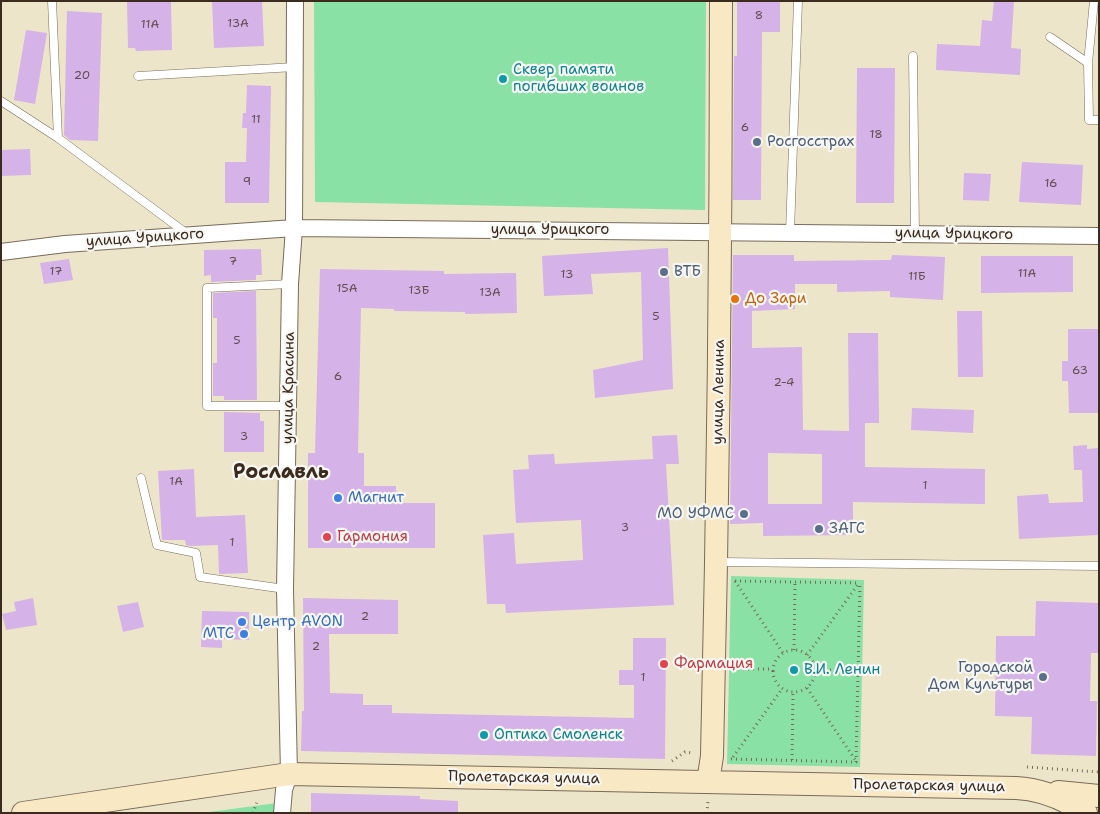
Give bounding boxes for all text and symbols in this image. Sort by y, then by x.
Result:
house number: 8 [755,9,763,23]
house number: 13А [227,17,249,31]
house number: 11А [141,18,159,32]
place label: Сквер памяти погибших воинов [513,61,644,96]
house number: 20 [74,69,90,83]
marker: Сквер памяти погибших воинов [497,73,509,85]
house number: 11 [251,113,261,127]
house number: 6 [741,121,749,135]
house number: 18 [869,128,883,142]
place label: Росгосстрах [767,133,854,151]
marker: Росгосстрах [751,136,763,148]
house number: 9 [243,175,251,189]
house number: 16 [1044,177,1058,191]
street label: улица Урицкого [491,221,609,239]
street label: улица Урицкого [895,224,1013,244]
street label: улица Урицкого [85,225,205,251]
house number: 7 [229,255,237,269]
place label: ВТБ [674,263,701,281]
house number: 17 [50,265,62,279]
marker: ВТБ [658,266,670,278]
house number: 11А [1018,267,1036,281]
house number: 13 [561,268,573,282]
house number: 11Б [908,270,926,284]
house number: 15А [337,282,357,296]
house number: 13Б [409,284,429,298]
house number: 13А [479,286,501,300]
place label: До Зари [745,290,807,308]
marker: До Зари [729,293,741,305]
house number: 5 [652,310,660,324]
street label: улица Красина [279,332,299,444]
house number: 5 [233,334,241,348]
street label: улица Ленина [709,339,729,445]
house number: 63 [1072,364,1088,378]
house number: 6 [334,370,342,384]
house number: 2-4 [774,376,794,390]
house number: 3 [240,430,248,444]
district label: Рославль [233,461,329,485]
house number: 1А [169,475,183,489]
house number: 1 [922,479,928,493]
place label: Магнит [348,489,404,507]
marker: Магнит [332,492,344,504]
place label: МО УФМС [657,505,734,523]
marker: МО УФМС [738,508,750,520]
place label: ЗАГС [829,520,865,538]
house number: 3 [621,521,629,535]
marker: ЗАГС [813,523,825,535]
place label: Гармония [337,528,408,546]
marker: Гармония [321,531,333,543]
house number: 1 [229,536,235,550]
house number: 2 [361,610,369,624]
place label: Центр AVON [252,613,343,631]
marker: Центр AVON [236,616,248,628]
place label: МТС [203,625,234,643]
marker: МТС [238,628,250,640]
house number: 2 [312,640,320,654]
place label: Фармация [674,655,753,673]
marker: Фармация [658,658,670,670]
place label: Городской Дом Культуры [928,659,1033,694]
place label: В.И. Ленин [804,661,880,679]
marker: В.И. Ленин [788,664,800,676]
house number: 1 [640,671,646,685]
marker: Городской Дом Культуры [1037,671,1049,683]
place label: Оптика Смоленск [494,726,623,744]
marker: Оптика Смоленск [478,729,490,741]
street label: Пролетарская улица [448,768,600,788]
street label: Пролетарская улица [853,776,1005,796]

